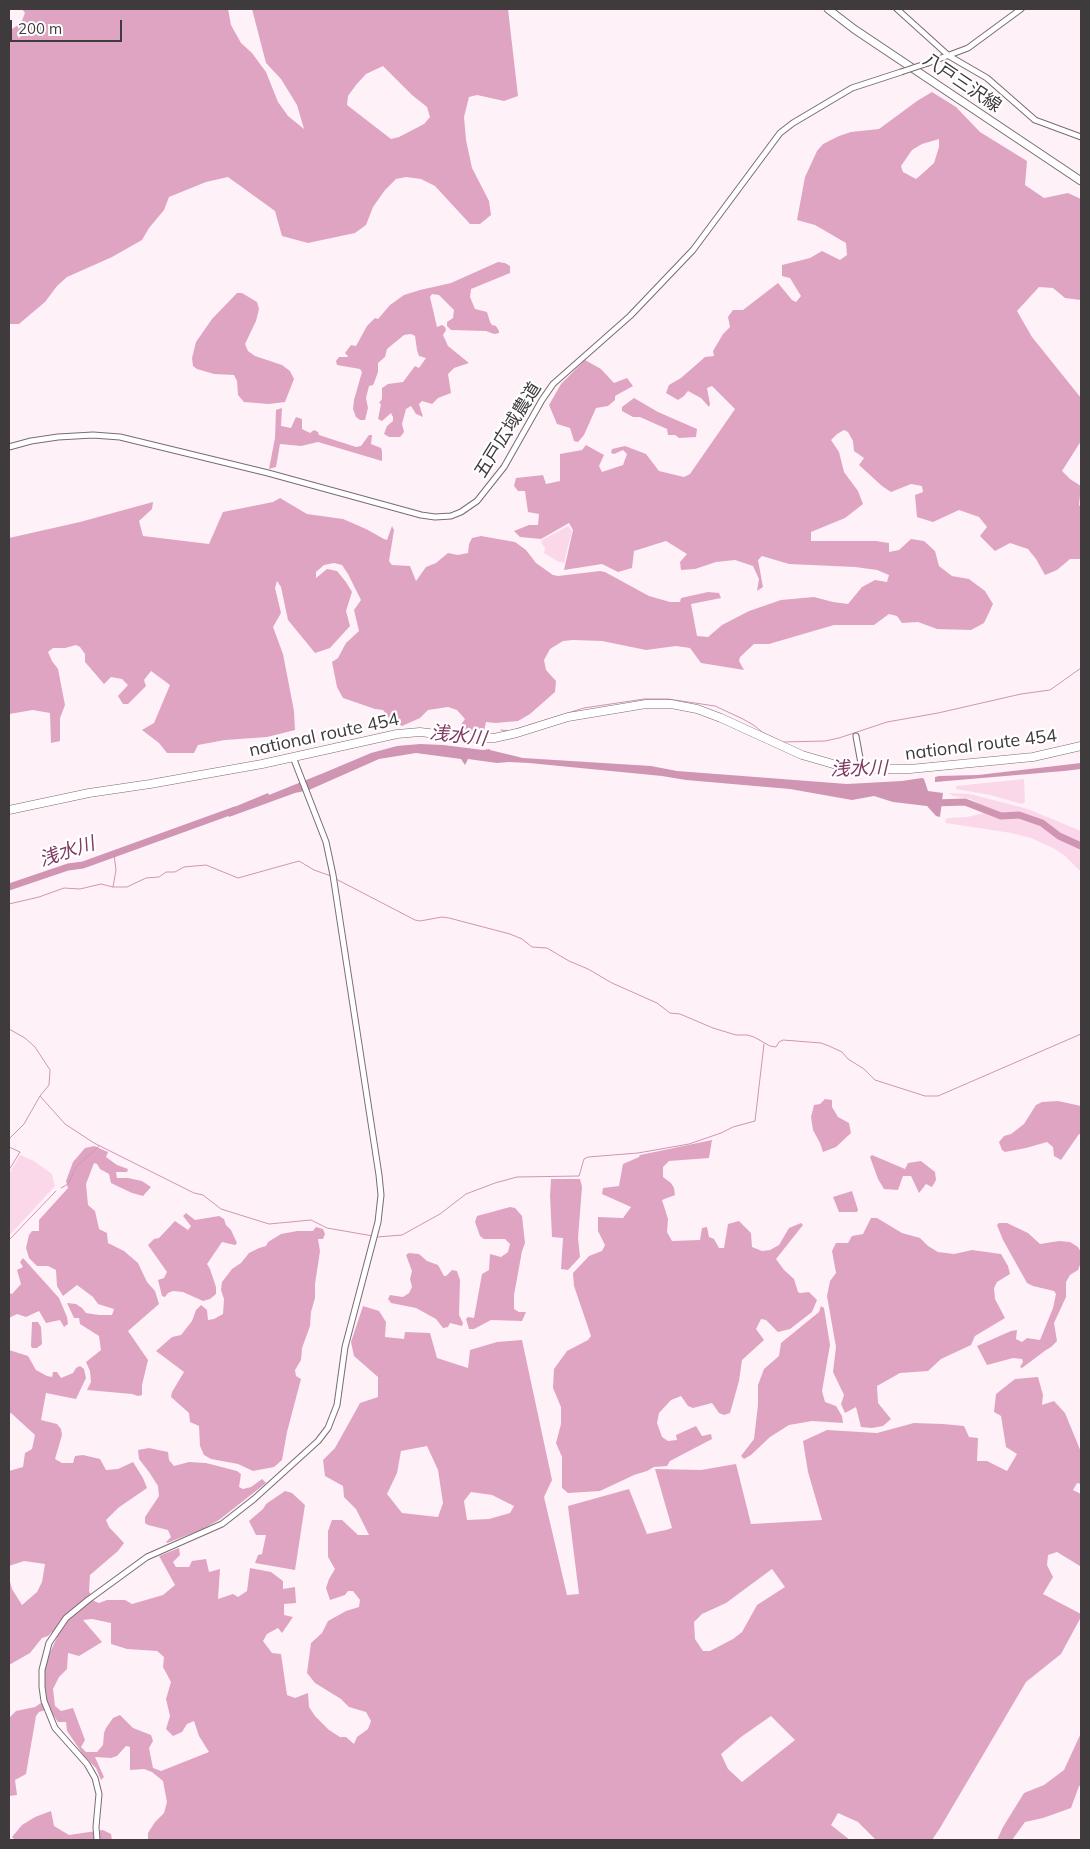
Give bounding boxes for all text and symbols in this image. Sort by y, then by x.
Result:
scale bar [12,10,125,42]
text: 200 m [18,19,62,38]
street label: 八戸三沢線 [919,49,1005,117]
street label: 五戸広域農道 [470,378,546,482]
street label: national route 454 [247,709,401,761]
water label: 浅水川 [428,721,488,751]
street label: national route 454 [904,725,1058,765]
water label: 浅水川 [830,757,888,781]
water label: 浅水川 [36,832,98,872]

